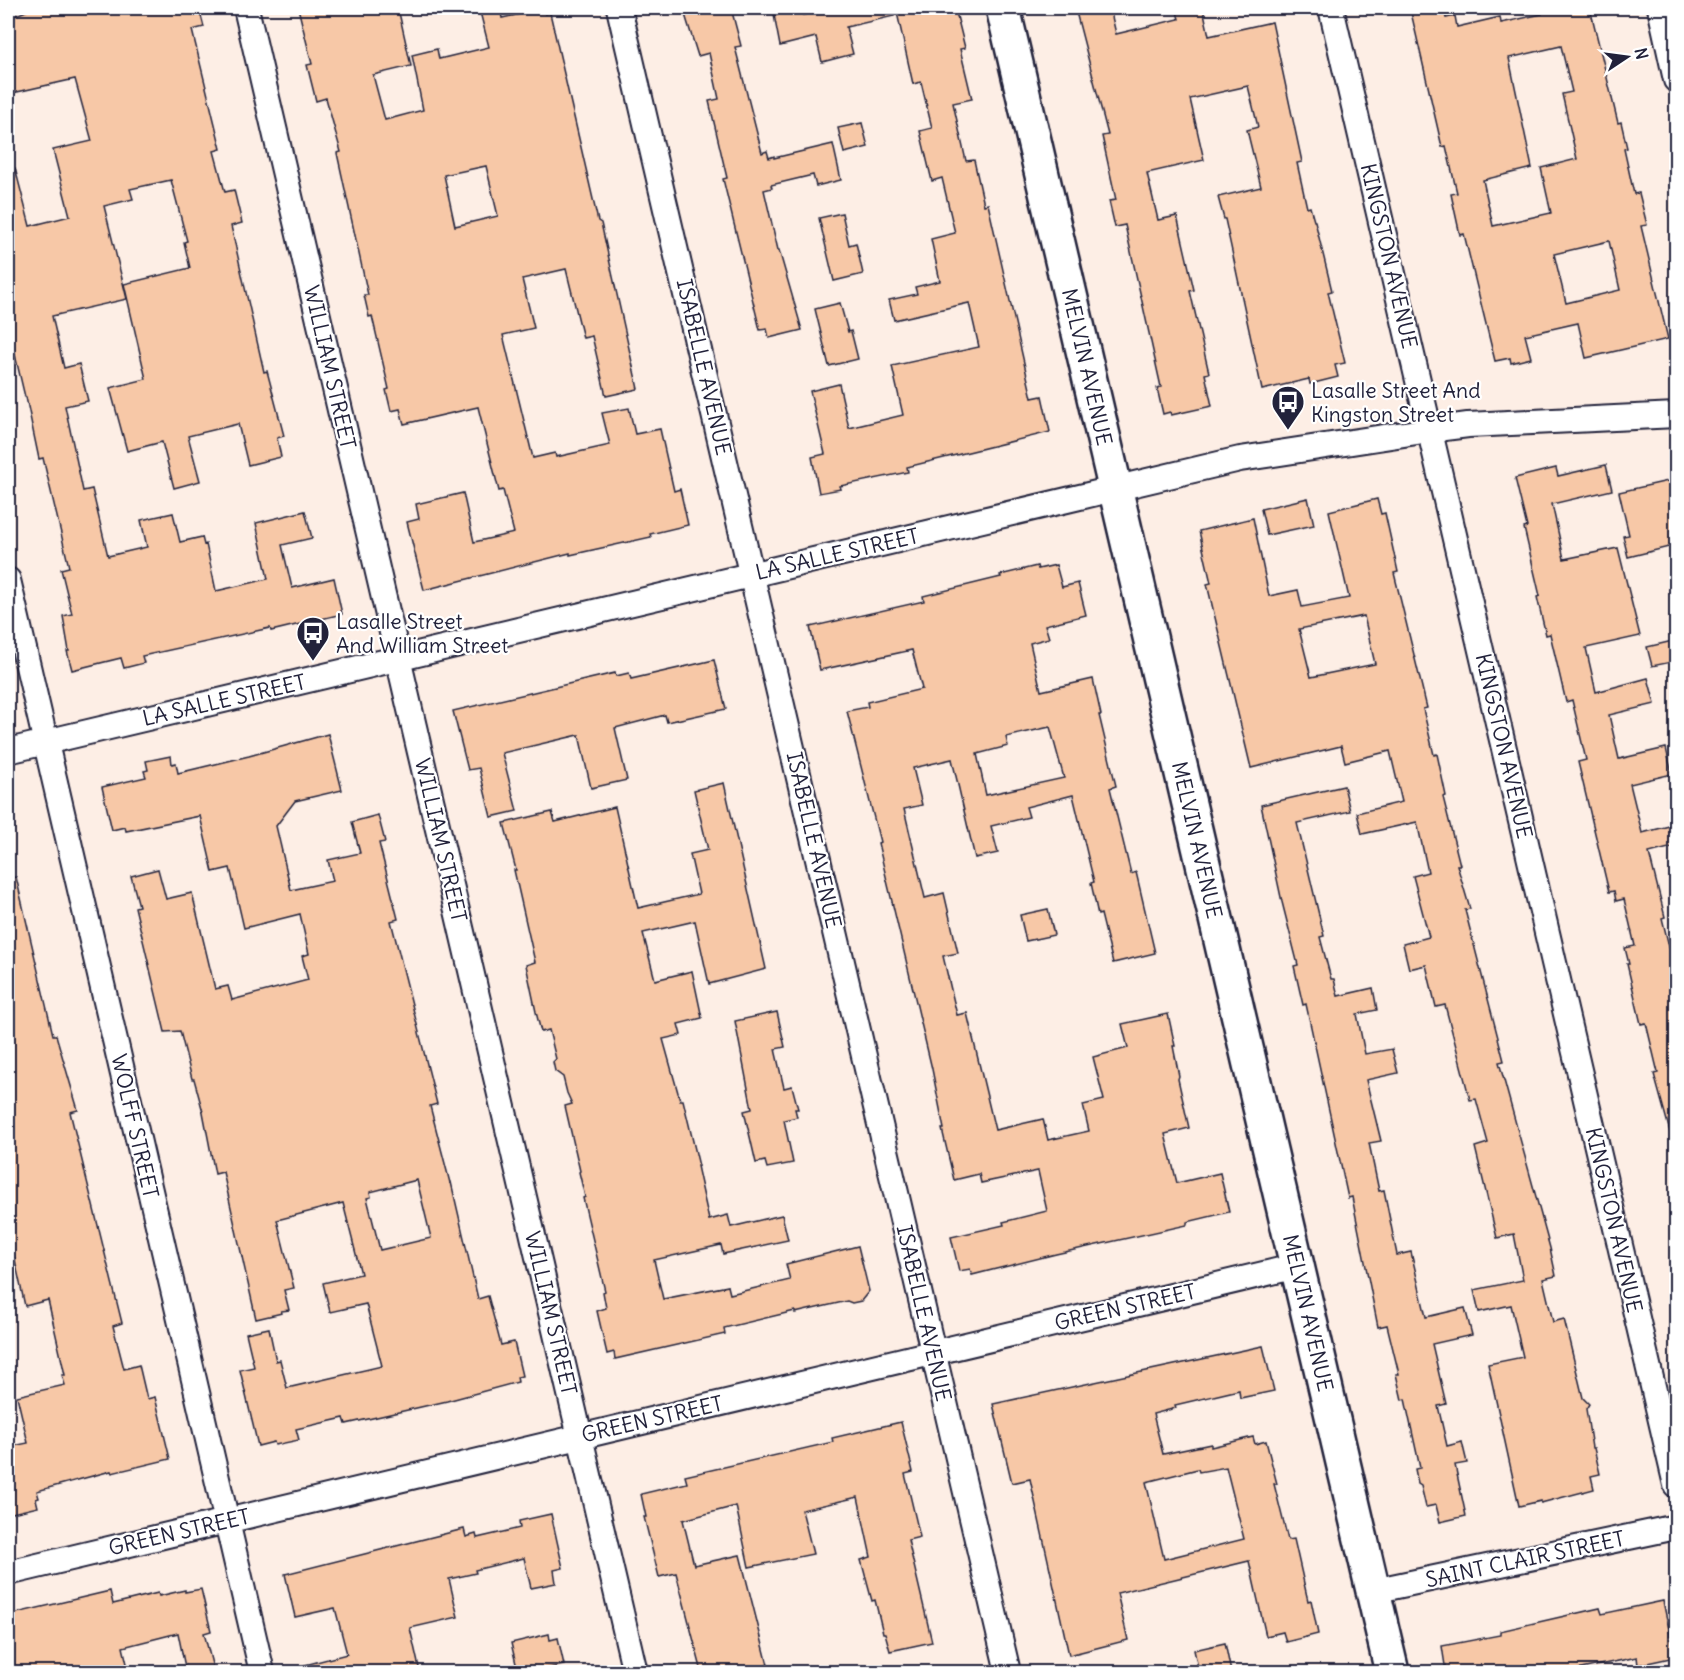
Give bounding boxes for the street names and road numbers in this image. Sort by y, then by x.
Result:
street label: KINGSTON AVENUE [1355,161,1423,351]
street label: ISABELLE AVENUE [671,276,737,458]
street label: WILLIAM STREET [298,282,362,452]
street label: MELVIN AVENUE [1056,286,1118,448]
street label: LA SALLE STREET [753,522,921,586]
street label: KINGSTON AVENUE [1470,651,1538,841]
street label: LA SALLE STREET [140,668,308,732]
street label: ISABELLE AVENUE [781,749,847,931]
street label: WILLIAM STREET [409,755,473,925]
street label: MELVIN AVENUE [1166,759,1228,921]
street label: WOLFF STREET [105,1051,165,1201]
street label: KINGSTON AVENUE [1580,1125,1648,1315]
street label: ISABELLE AVENUE [891,1222,957,1404]
street label: WILLIAM STREET [519,1228,583,1398]
street label: MELVIN AVENUE [1277,1232,1339,1394]
street label: GREEN STREET [1052,1278,1198,1336]
street label: GREEN STREET [579,1390,725,1448]
street label: GREEN STREET [106,1503,252,1561]
street label: SAINT CLAIR STREET [1423,1525,1627,1593]

